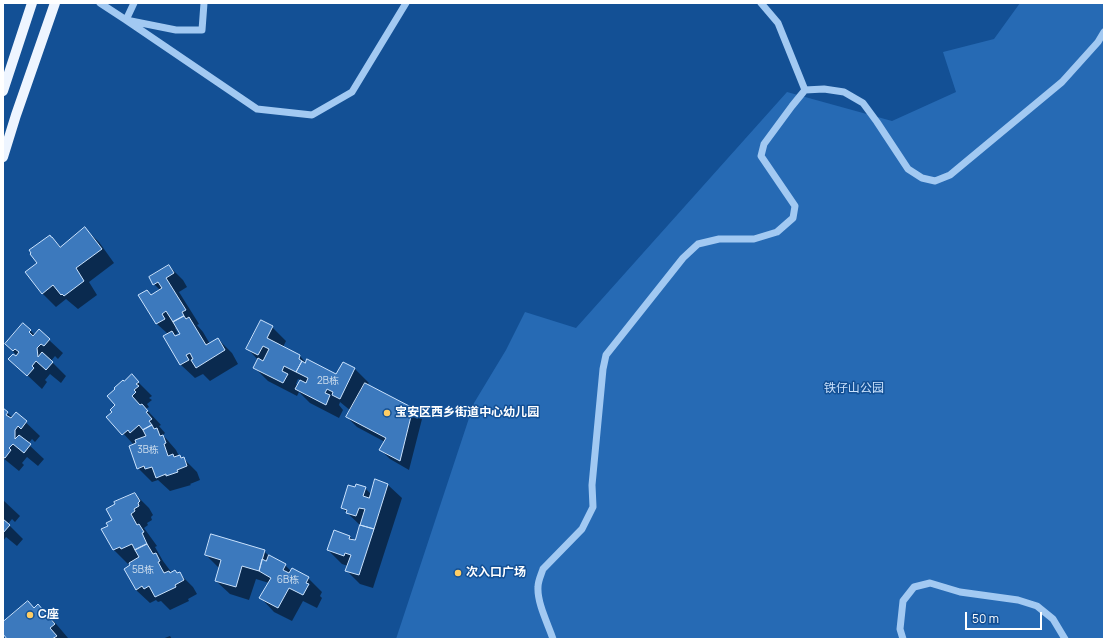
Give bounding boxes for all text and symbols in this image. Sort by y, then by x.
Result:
house number: 2B栋 [317,375,339,387]
park label: 铁仔山公园 [824,382,884,396]
place label: 宝安区西乡街道中心幼儿园 [395,406,539,420]
marker: 宝安区西乡街道中心幼儿园 [382,408,392,418]
house number: 3B栋 [137,444,159,456]
house number: 5B栋 [132,564,154,576]
place label: 次入口广场 [466,566,526,580]
marker: 次入口广场 [453,568,463,578]
house number: 6B栋 [277,574,299,586]
scale bar [967,604,1044,630]
place label: C座 [38,608,59,622]
marker: C座 [25,610,35,620]
text: 50 m [972,610,999,627]

